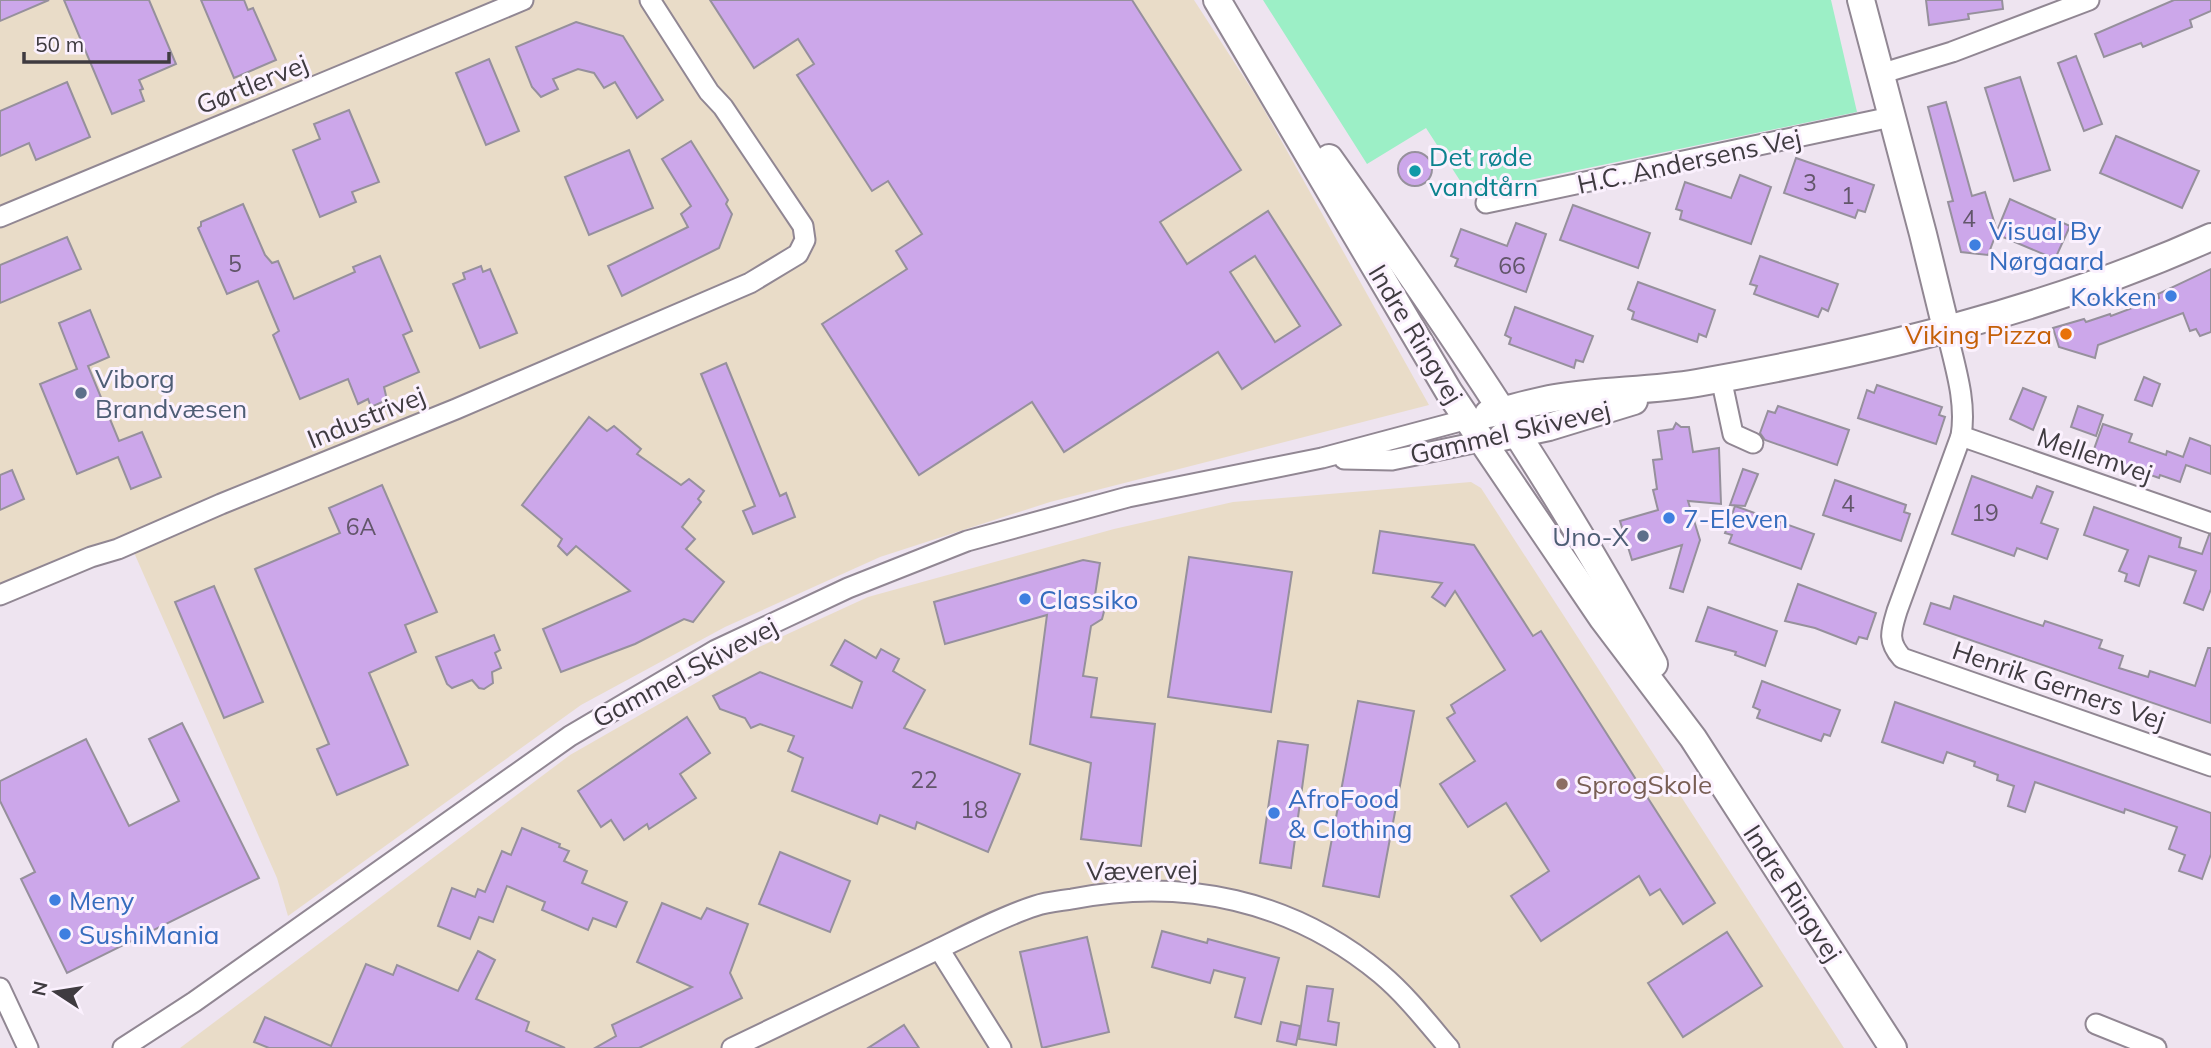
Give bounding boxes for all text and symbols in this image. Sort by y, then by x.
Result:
scale bar [24,21,170,65]
text: 50 m [35,31,84,57]
street label: Gørtlervej [191,47,313,121]
street label: H.C. Andersens Vej [1574,121,1804,201]
place label: Det røde vandtårn [1429,140,1538,203]
marker: Det røde vandtårn [1407,163,1423,179]
house number: 3 [1803,168,1817,197]
house number: 1 [1841,181,1855,210]
house number: 4 [1962,204,1976,233]
place label: Visual By Nørgaard [1989,214,2104,277]
marker: Visual By Nørgaard [1967,237,1983,253]
house number: 5 [228,249,242,278]
house number: 66 [1498,251,1526,280]
street label: Indre Ringvej [1361,258,1471,410]
place label: Kokken [2070,280,2157,313]
marker: Kokken [2163,288,2179,304]
place label: Viking Pizza [1905,318,2052,351]
marker: Viking Pizza [2058,326,2074,342]
place label: Viborg Brandvæsen [95,362,247,425]
street label: Industrivej [302,378,430,456]
marker: Viborg Brandvæsen [73,385,89,401]
street label: Gammel Skivevej [1407,393,1613,471]
street label: Mellemvej [2033,420,2157,490]
house number: 4 [1841,489,1855,518]
house number: 19 [1971,498,1999,527]
place label: 7-Eleven [1683,502,1788,535]
marker: 7-Eleven [1661,510,1677,526]
house number: 6A [346,512,376,541]
place label: Uno-X [1552,520,1629,553]
marker: Uno-X [1635,528,1651,544]
place label: Classiko [1039,583,1138,616]
marker: Classiko [1017,591,1033,607]
street label: Gammel Skivevej [587,609,783,735]
street label: Henrik Gerners Vej [1948,633,2170,737]
house number: 22 [910,765,938,794]
place label: SprogSkole [1576,768,1712,801]
marker: SprogSkole [1554,776,1570,792]
place label: AfroFood & Clothing [1288,782,1412,845]
house number: 18 [960,795,988,824]
marker: AfroFood & Clothing [1266,805,1282,821]
street label: Indre Ringvej [1736,818,1850,968]
street label: Vævervej [1086,853,1198,887]
place label: Meny [69,884,135,917]
marker: Meny [47,892,63,908]
place label: SushiMania [79,918,219,951]
marker: SushiMania [57,926,73,942]
north arrow [21,957,91,1027]
text: N [26,979,53,998]

